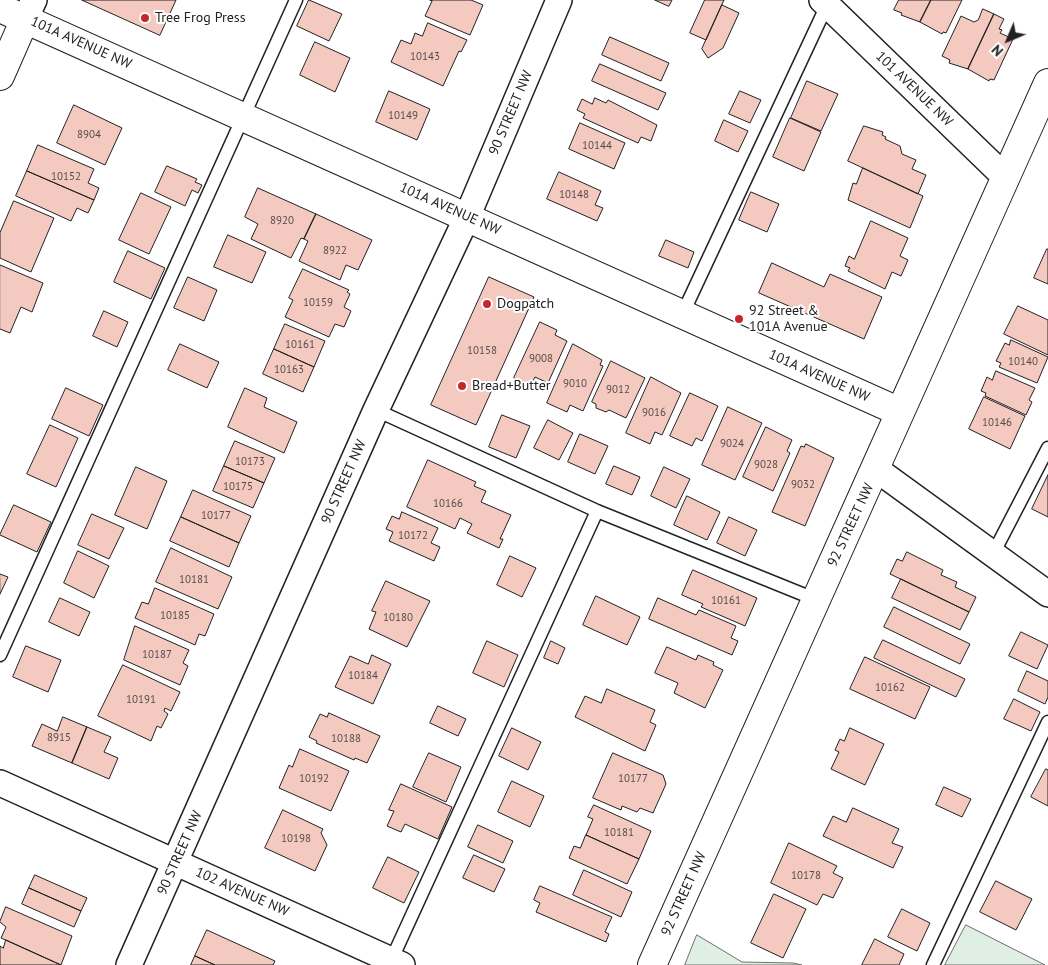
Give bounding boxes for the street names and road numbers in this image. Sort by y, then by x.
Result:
street label: 101A AVENUE NW [28,13,134,73]
street label: 101 AVENUE NW [872,48,956,130]
street label: 90 STREET NW [486,68,536,158]
street label: 101A AVENUE NW [397,179,503,239]
street label: 101A AVENUE NW [766,346,872,406]
street label: 90 STREET NW [318,437,370,527]
street label: 92 STREET NW [824,481,878,569]
street label: 90 STREET NW [154,808,206,898]
street label: 92 STREET NW [658,849,710,939]
street label: 102 AVENUE NW [193,864,291,920]

